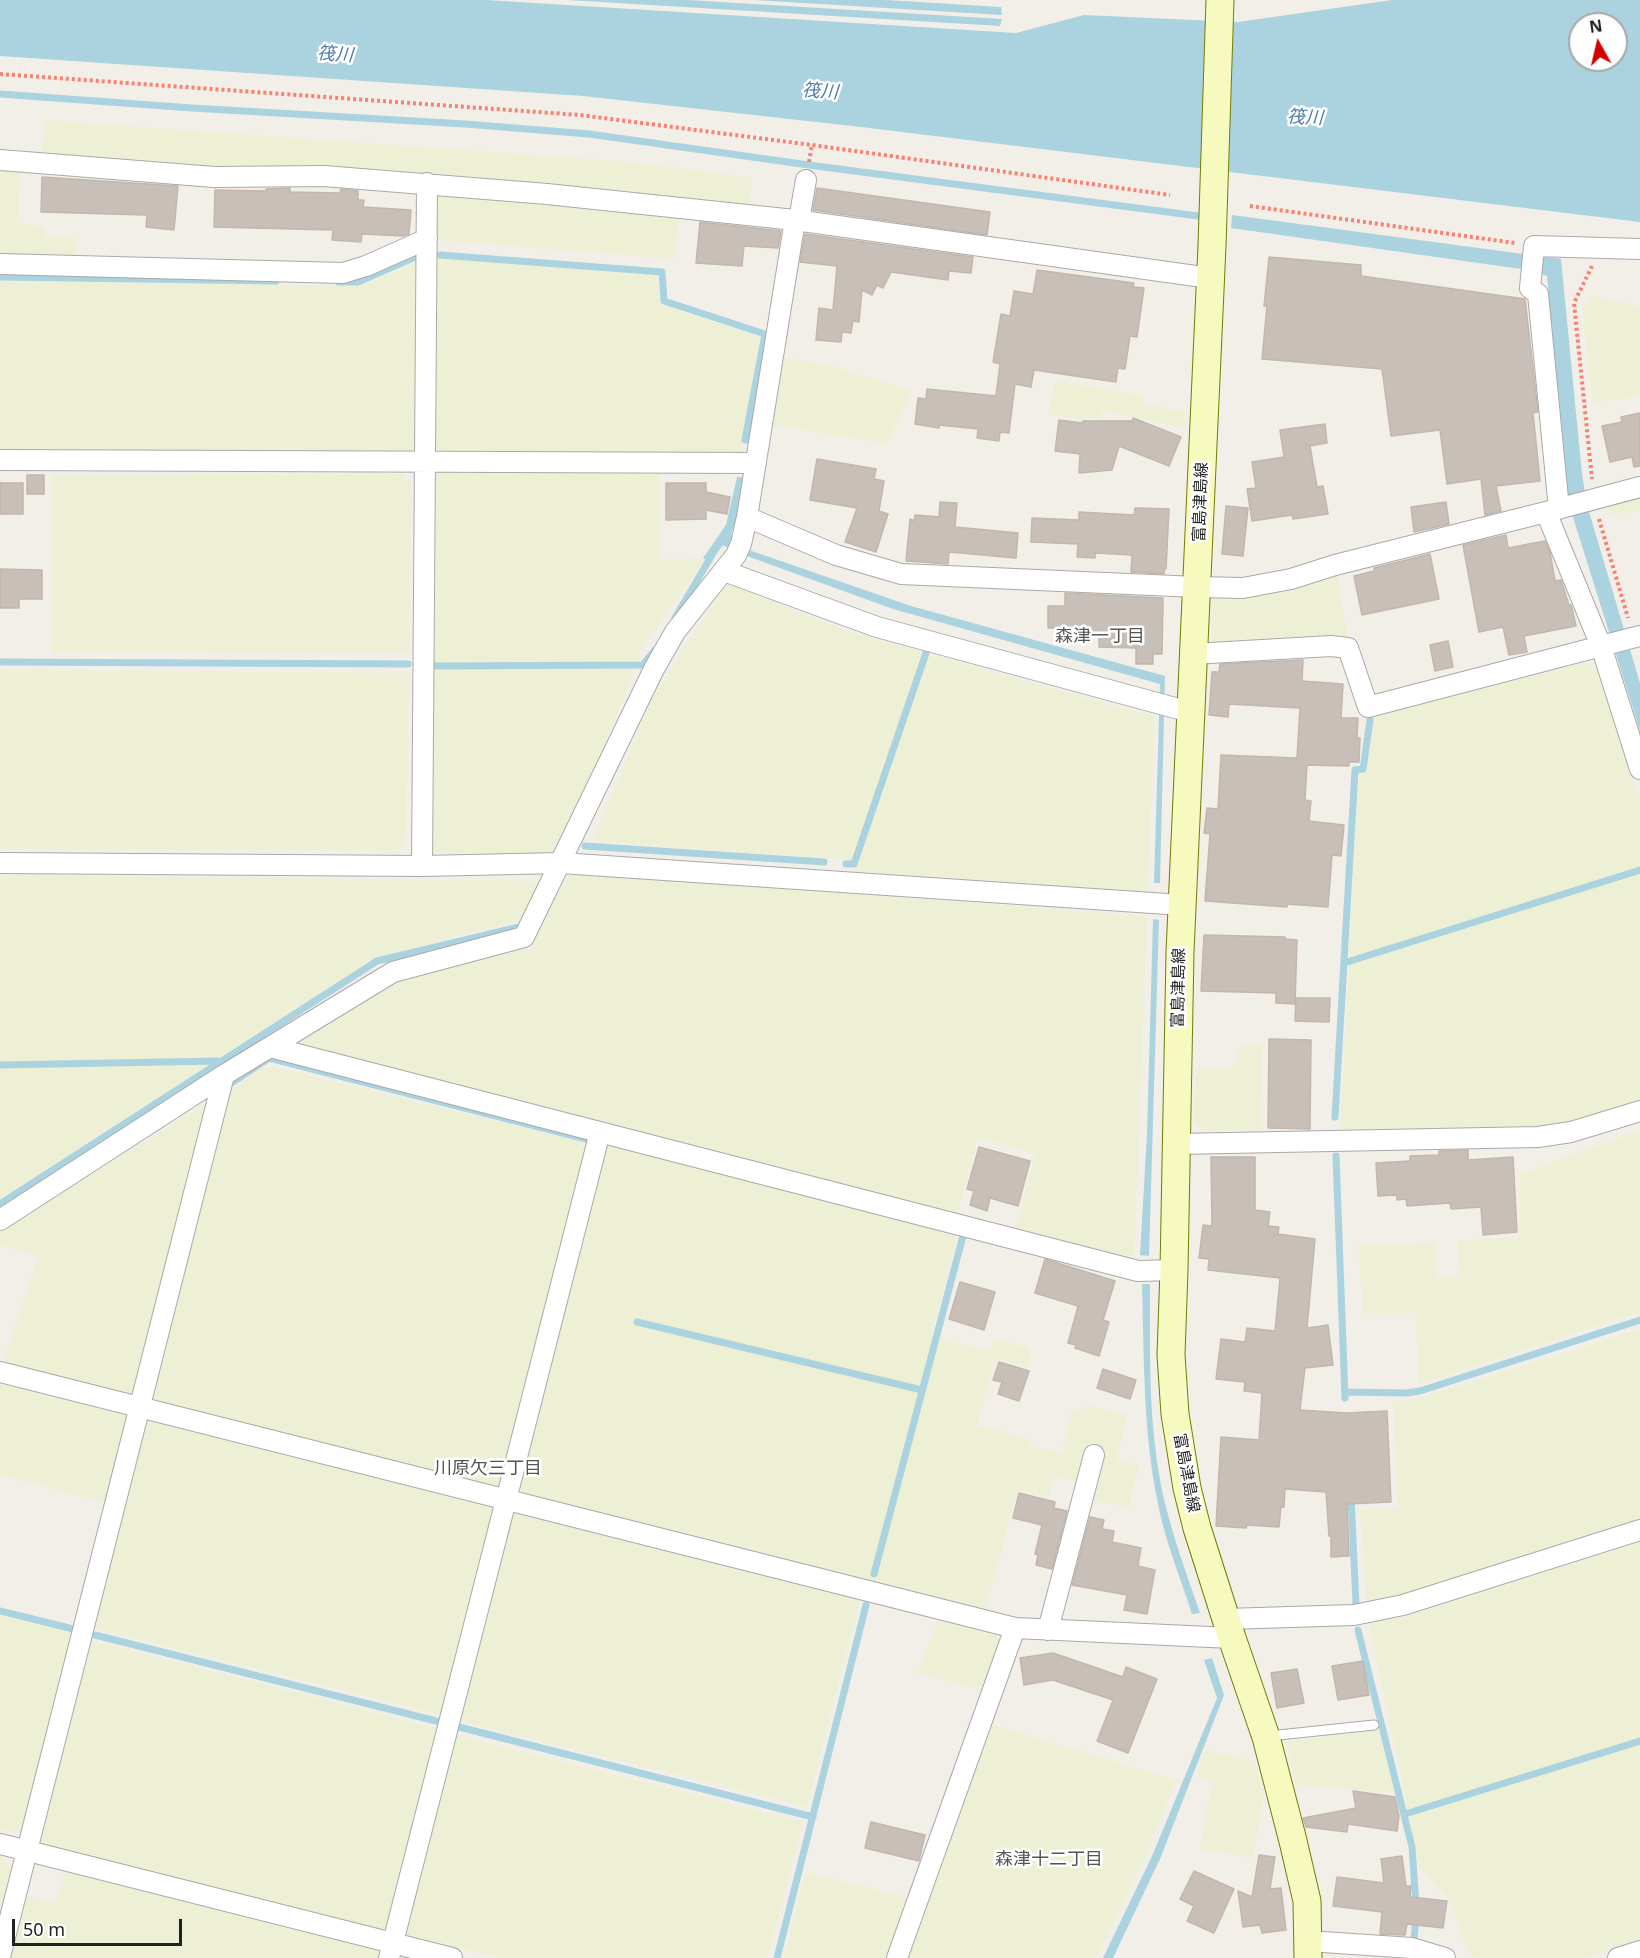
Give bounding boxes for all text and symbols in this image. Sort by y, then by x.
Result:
north arrow [1568,12,1628,72]
text: N [1588,14,1604,38]
water label: 筏川 [316,43,354,67]
water label: 筏川 [801,80,839,104]
water label: 筏川 [1286,106,1324,130]
street label: 富島津島線 [1190,462,1212,542]
district label: 森津一丁目 [1055,626,1145,648]
street label: 富島津島線 [1169,948,1189,1028]
street label: 富島津島線 [1169,1432,1203,1514]
district label: 川原欠三丁目 [434,1458,542,1480]
district label: 森津十二丁目 [995,1849,1103,1871]
scale bar [15,1907,184,1945]
text: 50 m [23,1917,65,1941]

